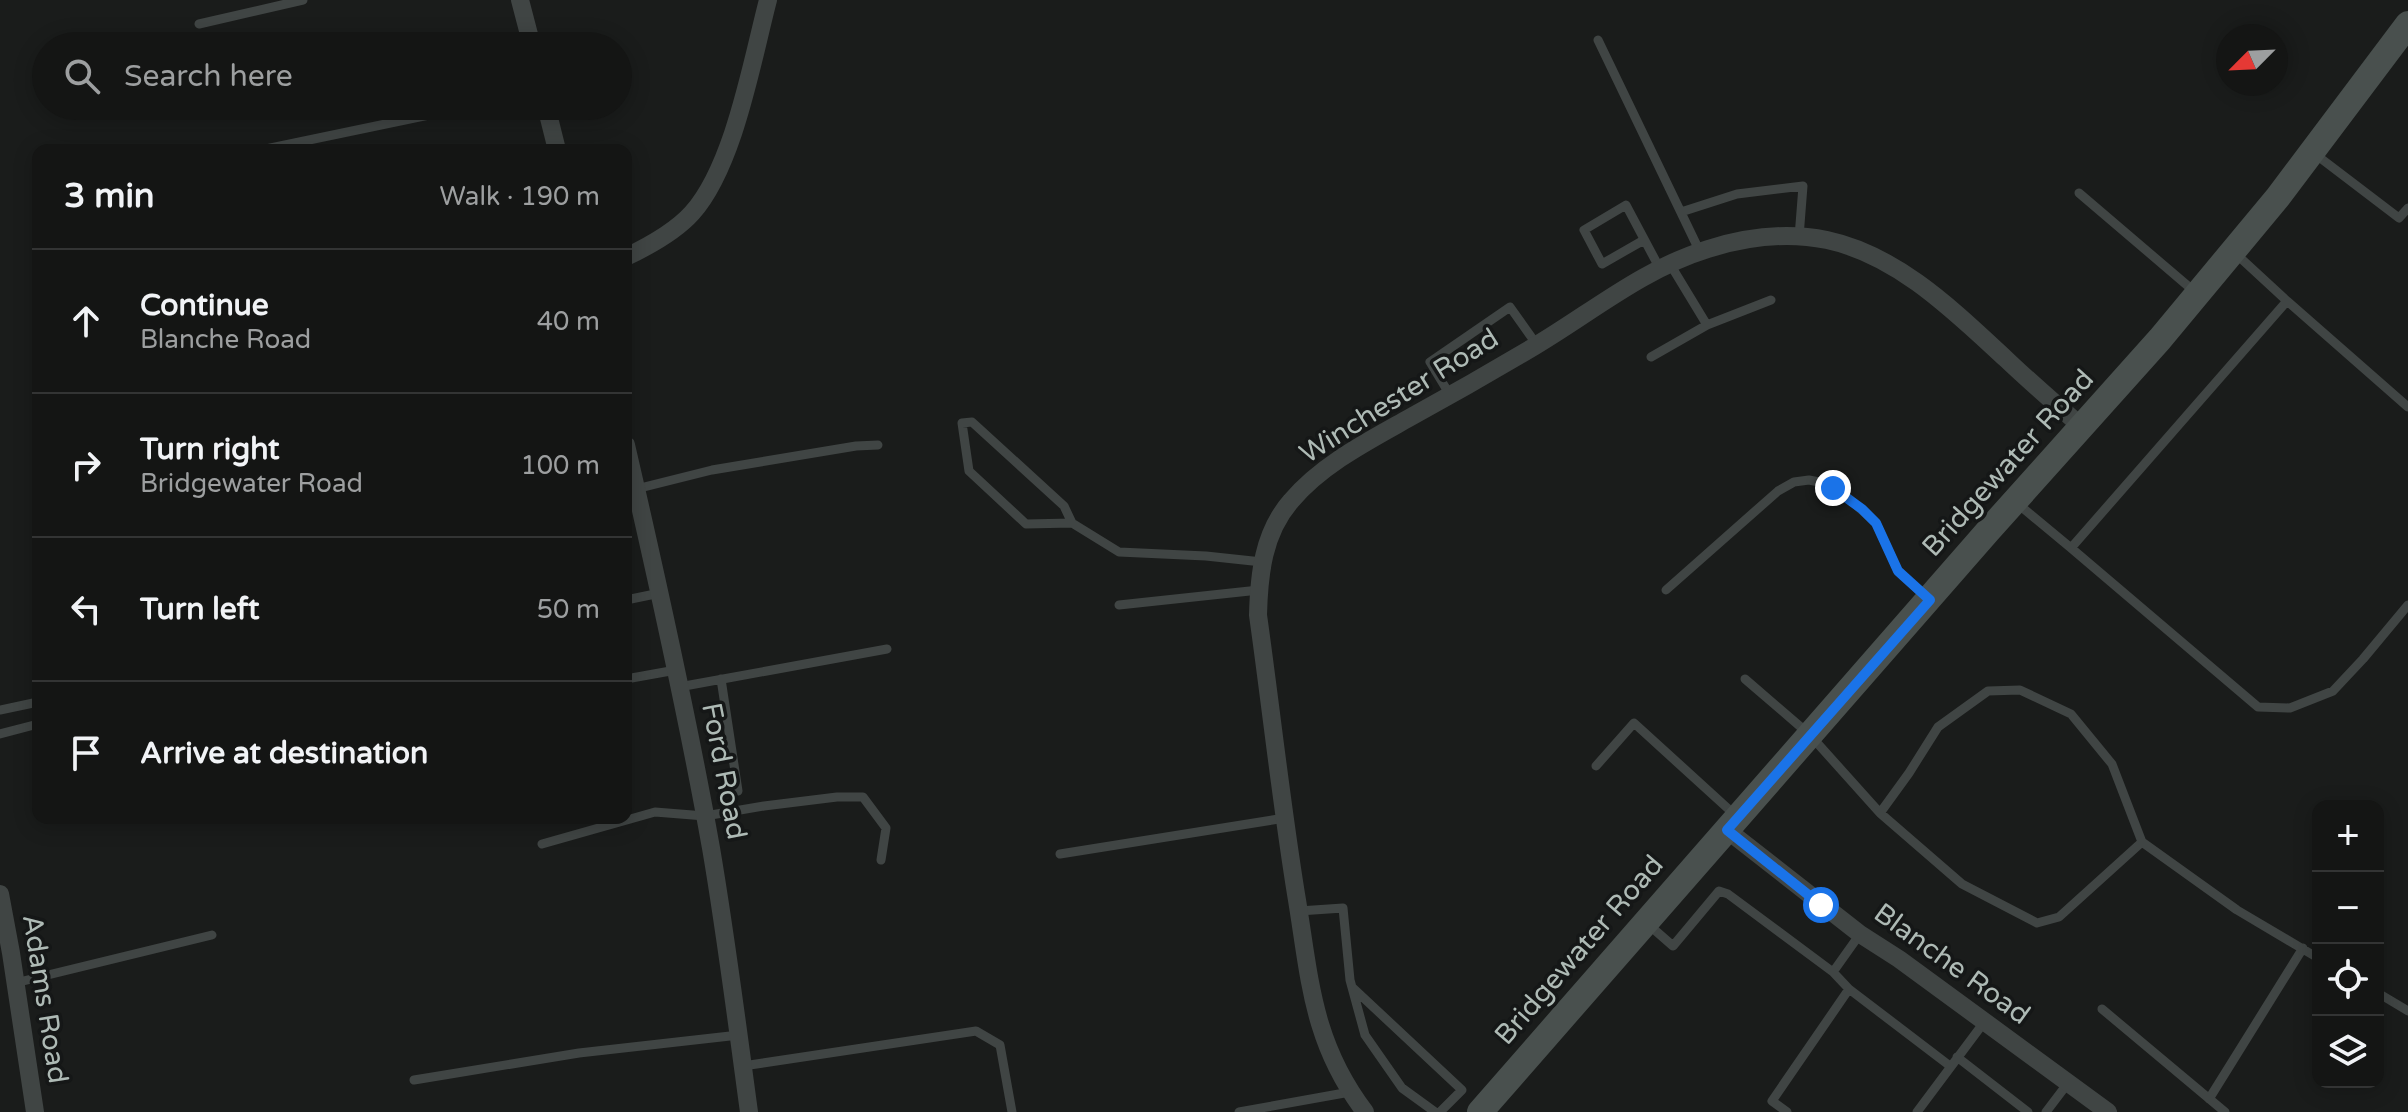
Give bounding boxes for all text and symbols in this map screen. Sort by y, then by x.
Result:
north arrow [2216,24,2288,96]
search box [32,32,632,120]
icon: search [60,54,104,98]
text: Search here [124,58,293,95]
text: 3 min [64,176,155,217]
text: Walk · 190 m [440,181,600,212]
text: Continue [140,287,269,324]
icon: ahead [64,299,108,343]
text: 40 m [537,306,600,337]
street label: Winchester Road [1293,321,1505,471]
text: Blanche Road [140,324,311,355]
street label: Bridgewater Road [1915,362,2101,564]
text: Turn right [140,431,280,468]
icon: right [64,443,108,487]
text: 100 m [520,450,600,481]
text: Bridgewater Road [140,468,363,499]
route end [1815,470,1851,506]
icon: left [64,587,108,631]
text: Turn left [140,591,259,628]
text: 50 m [537,594,600,625]
street label: Ford Road [694,700,754,842]
icon: arrive [64,731,108,775]
text: Arrive at destination [140,735,428,772]
map controls [2312,800,2384,1088]
button: + [2312,800,2384,872]
street label: Bridgewater Road [1487,848,1671,1052]
button: − [2312,872,2384,944]
route start [1803,887,1839,923]
street label: Blanche Road [1867,896,2037,1032]
street label: Adams Road [15,912,75,1086]
button: locate [2312,944,2384,1016]
button: layers [2312,1016,2384,1088]

